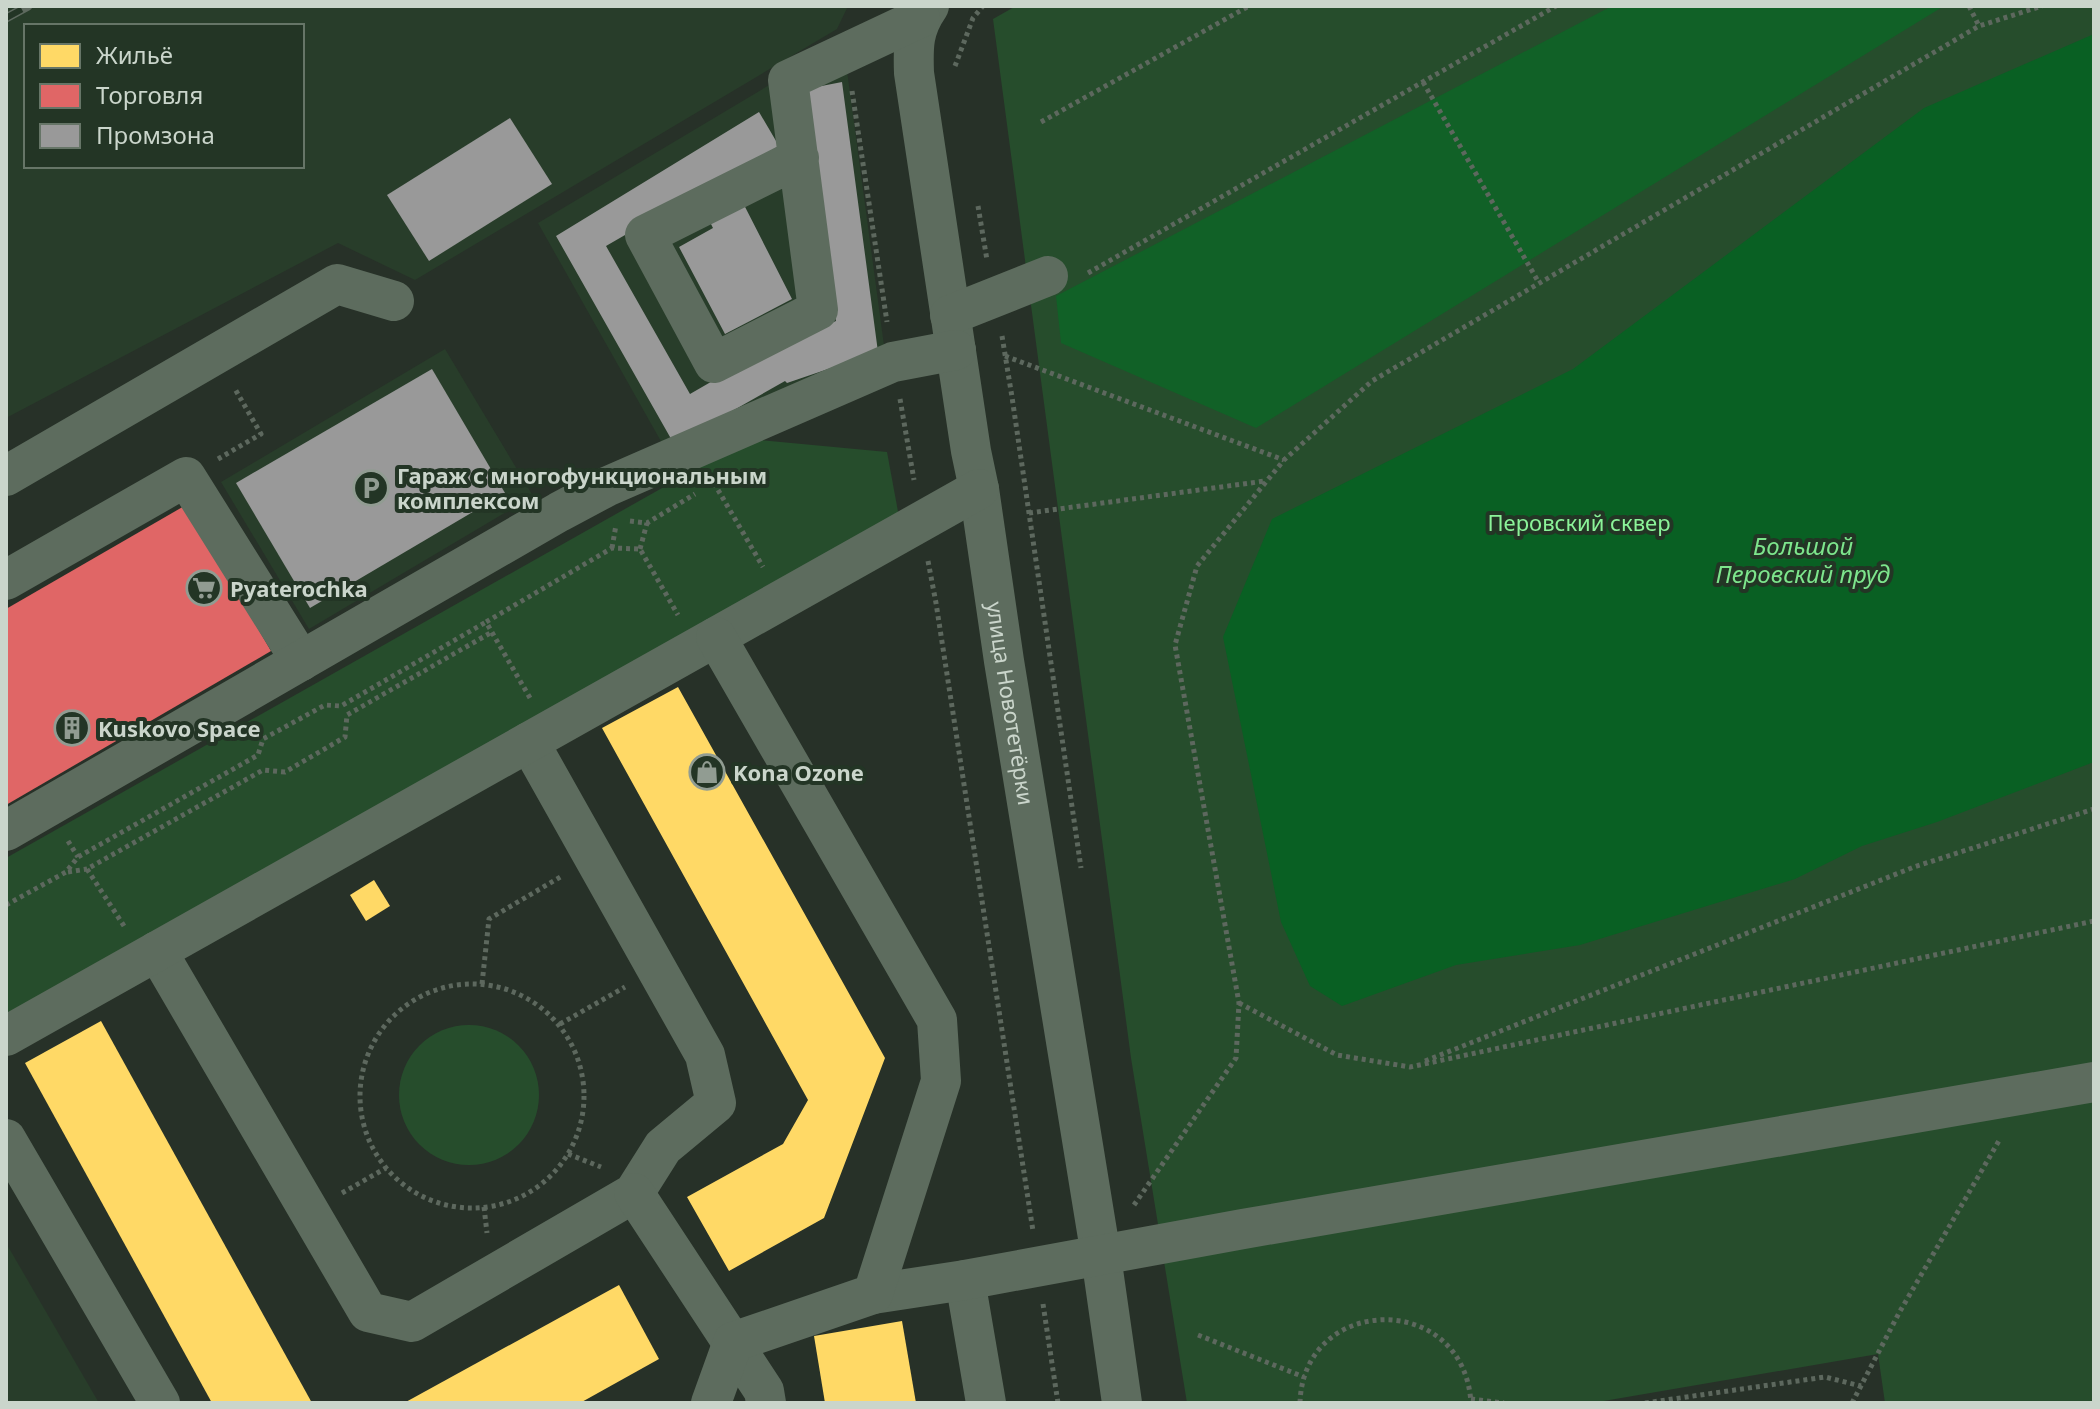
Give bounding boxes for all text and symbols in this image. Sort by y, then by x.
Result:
legend [24,24,304,168]
text: Жильё [96,38,173,71]
text: Торговля [96,78,203,111]
text: Промзона [96,118,215,151]
place label: Гараж с многофункциональным комплексом [397,460,767,515]
parking icon: Гараж с многофункциональным комплексом [352,469,390,507]
park label: Перовский сквер [1487,507,1671,537]
water label: Большой Перовский пруд [1716,529,1890,590]
supermarket icon: Pyaterochka [185,569,223,607]
place label: Pyaterochka [230,573,368,603]
street label: улица Новотетёрки [981,599,1042,807]
building icon: Kuskovo Space [53,709,91,747]
place label: Kuskovo Space [98,713,261,743]
shop icon: Kona Ozone [688,753,726,791]
place label: Kona Ozone [733,757,864,787]

